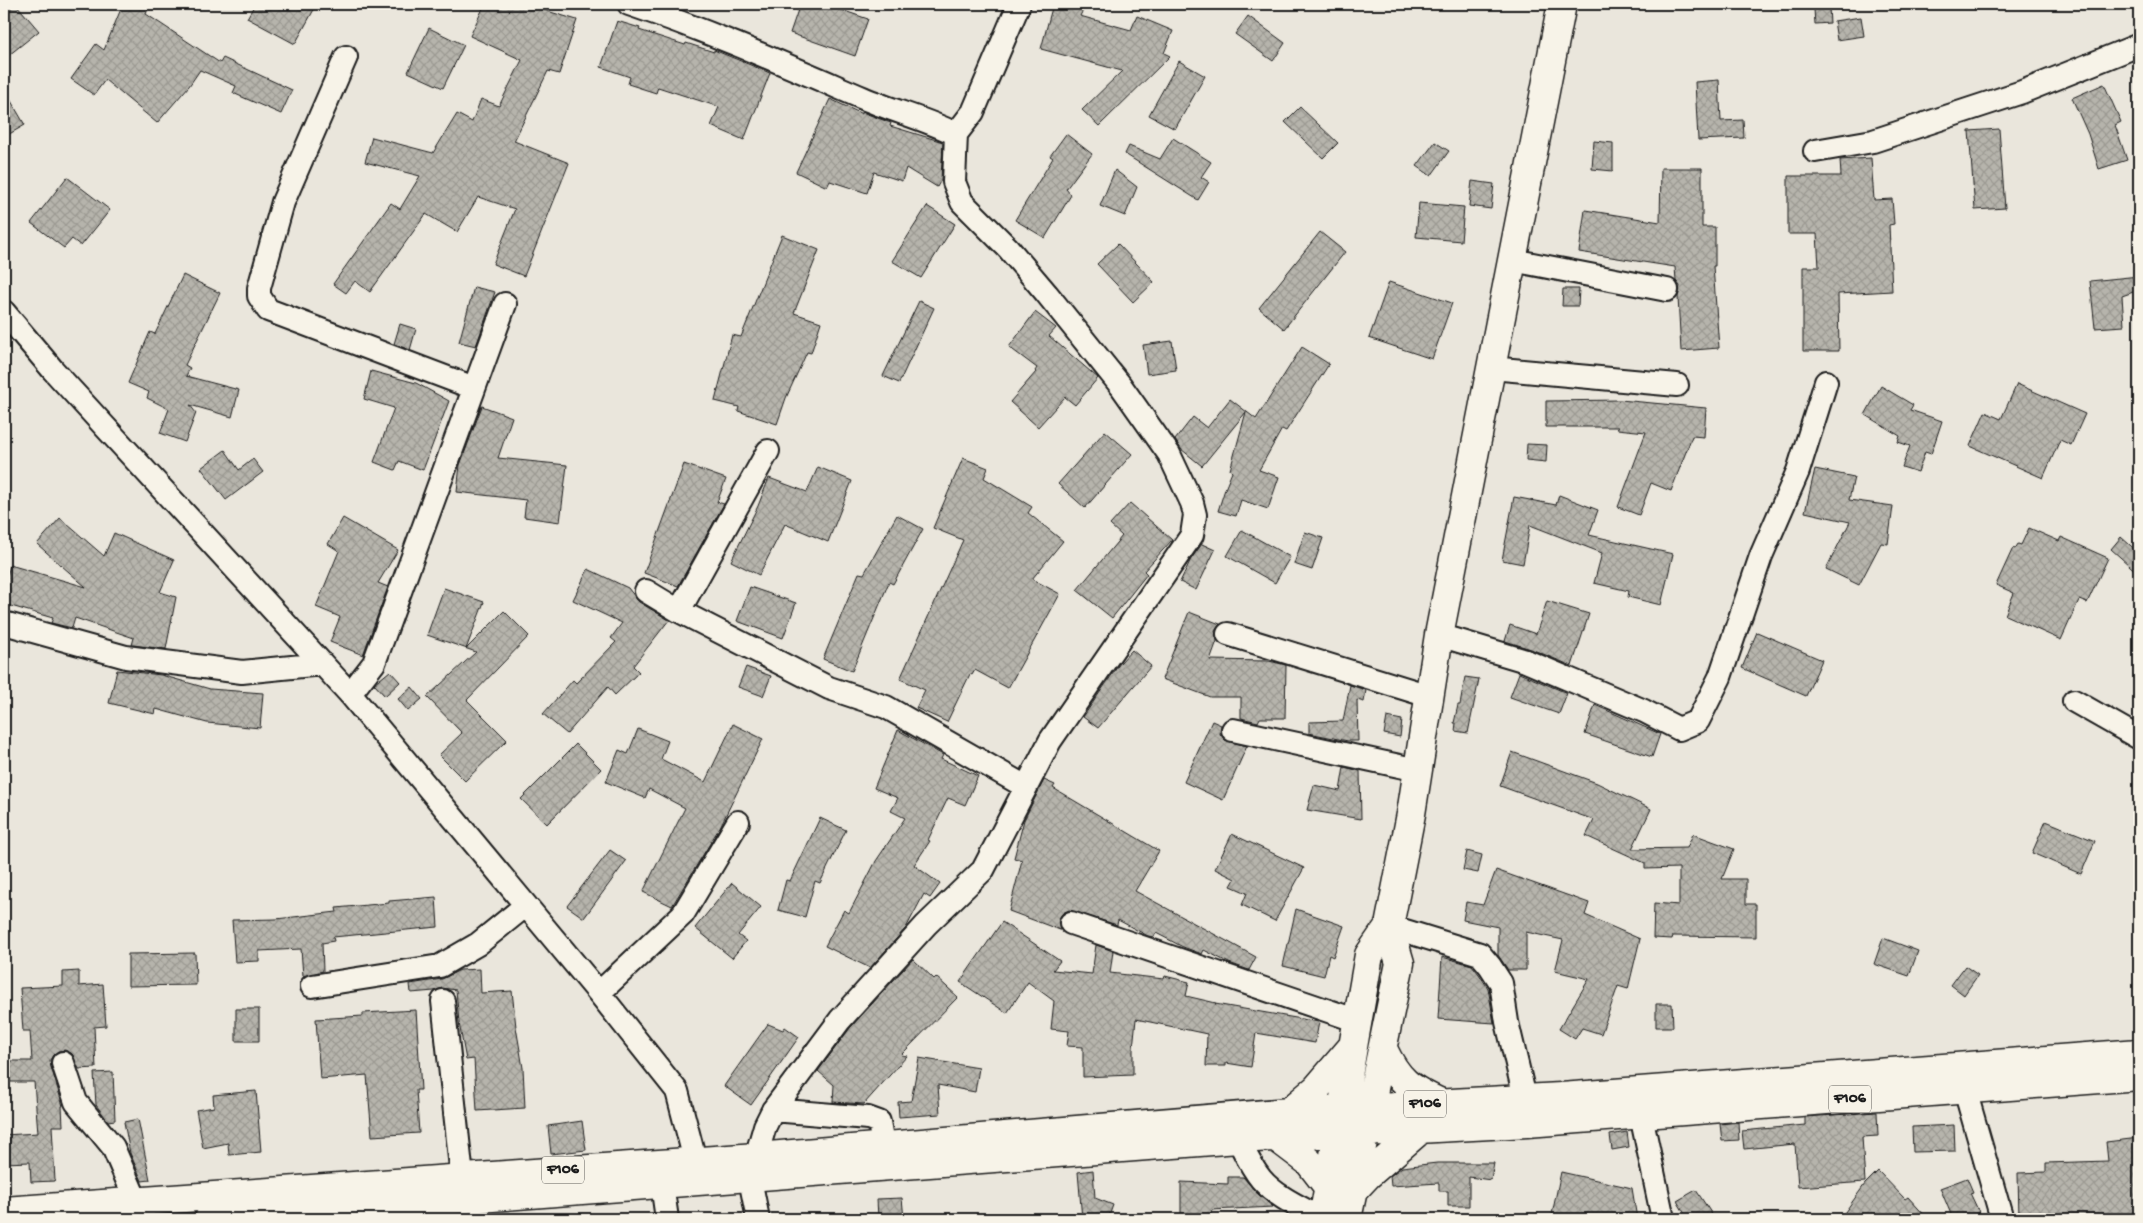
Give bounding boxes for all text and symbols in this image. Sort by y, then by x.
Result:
road number: F106 [1829,1086,1871,1112]
road number: F106 [1404,1090,1446,1118]
road number: F106 [542,1156,584,1184]

